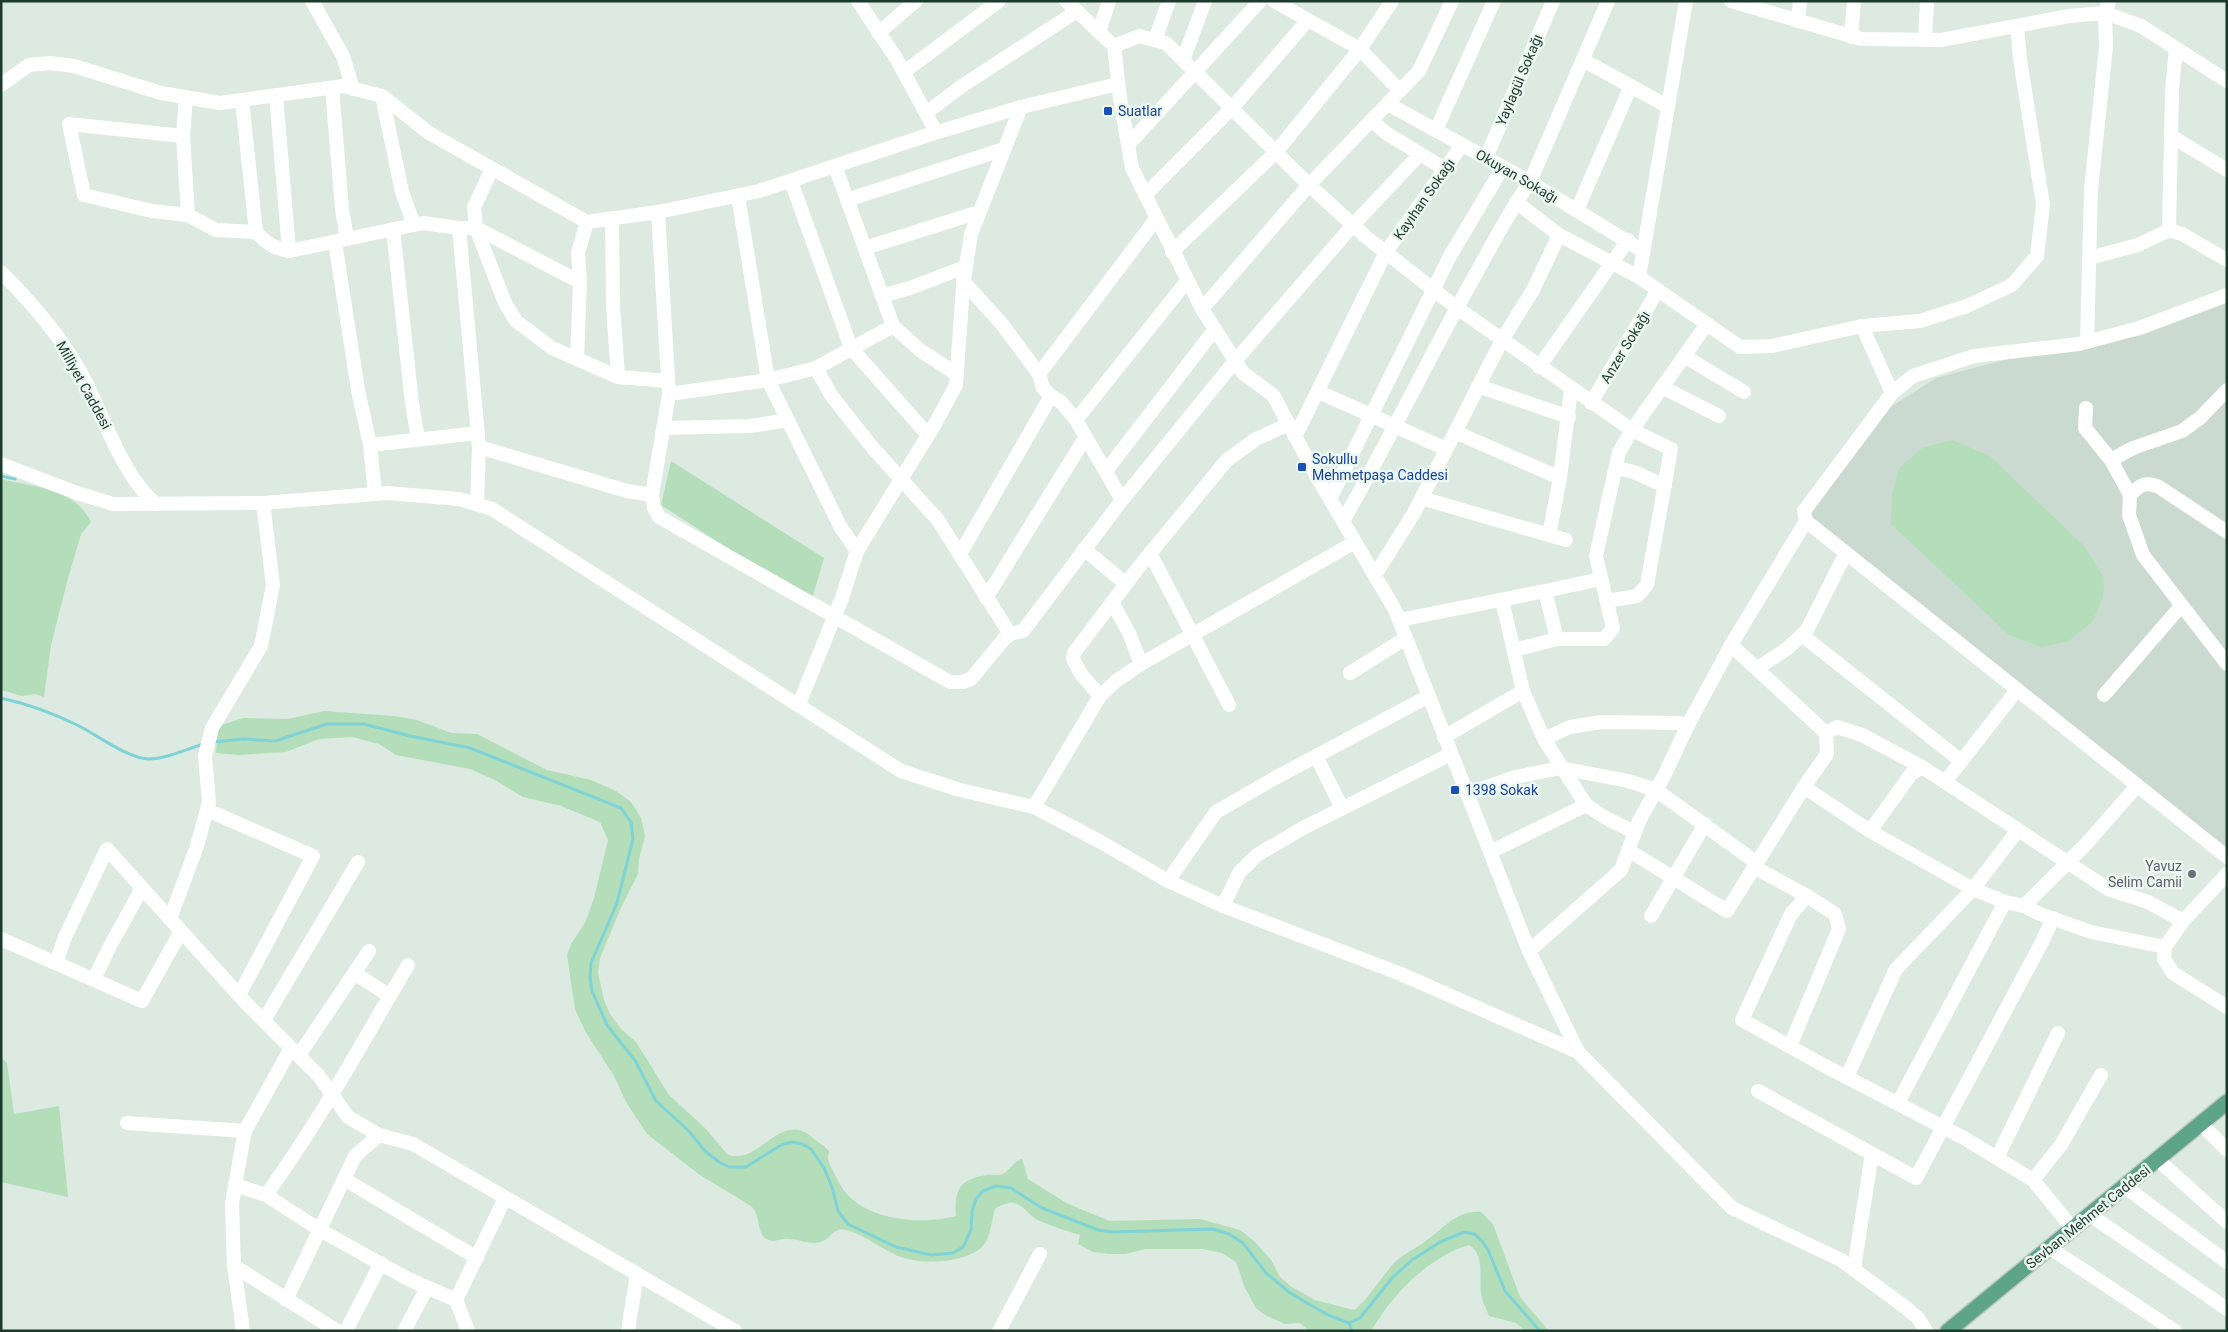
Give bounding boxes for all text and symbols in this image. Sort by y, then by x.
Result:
street label: Yaylagül Sokağı [1493,32,1545,128]
place label: Suatlar [1118,103,1162,119]
marker: Suatlar [1102,105,1114,117]
street label: Okuyan Sokağı [1473,146,1561,206]
street label: Kayıhan Sokağı [1390,155,1458,243]
street label: Anzer Sokağı [1597,308,1653,386]
street label: Milliyet Caddesi [53,338,115,432]
place label: Sokullu Mehmetpaşa Caddesi [1312,451,1448,483]
marker: Sokullu Mehmetpaşa Caddesi [1296,461,1308,473]
place label: 1398 Sokak [1465,782,1539,798]
marker: 1398 Sokak [1449,784,1461,796]
place label: Yavuz Selim Camii [2108,858,2182,890]
marker: Yavuz Selim Camii [2186,868,2198,880]
street label: Sevban Mehmet Caddesi [2023,1162,2153,1272]

